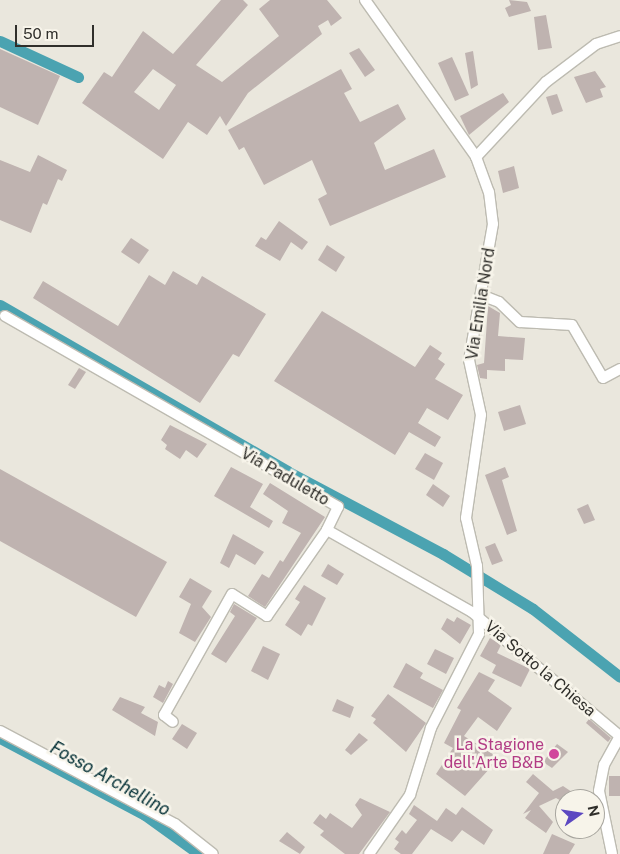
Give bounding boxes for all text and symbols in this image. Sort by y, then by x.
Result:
scale bar [18,15,96,47]
text: 50 m [23,25,58,42]
street label: Via Emilia Nord [463,247,499,361]
street label: Via Paduletto [237,444,333,510]
street label: Via Sotto la Chiesa [481,617,599,721]
place label: La Stagione dell'Arte B&B [444,735,544,773]
water label: Fosso Archellino [46,737,174,821]
marker: La Stagione dell'Arte B&B [548,748,560,760]
north arrow [555,789,605,839]
text: N [585,804,603,818]

